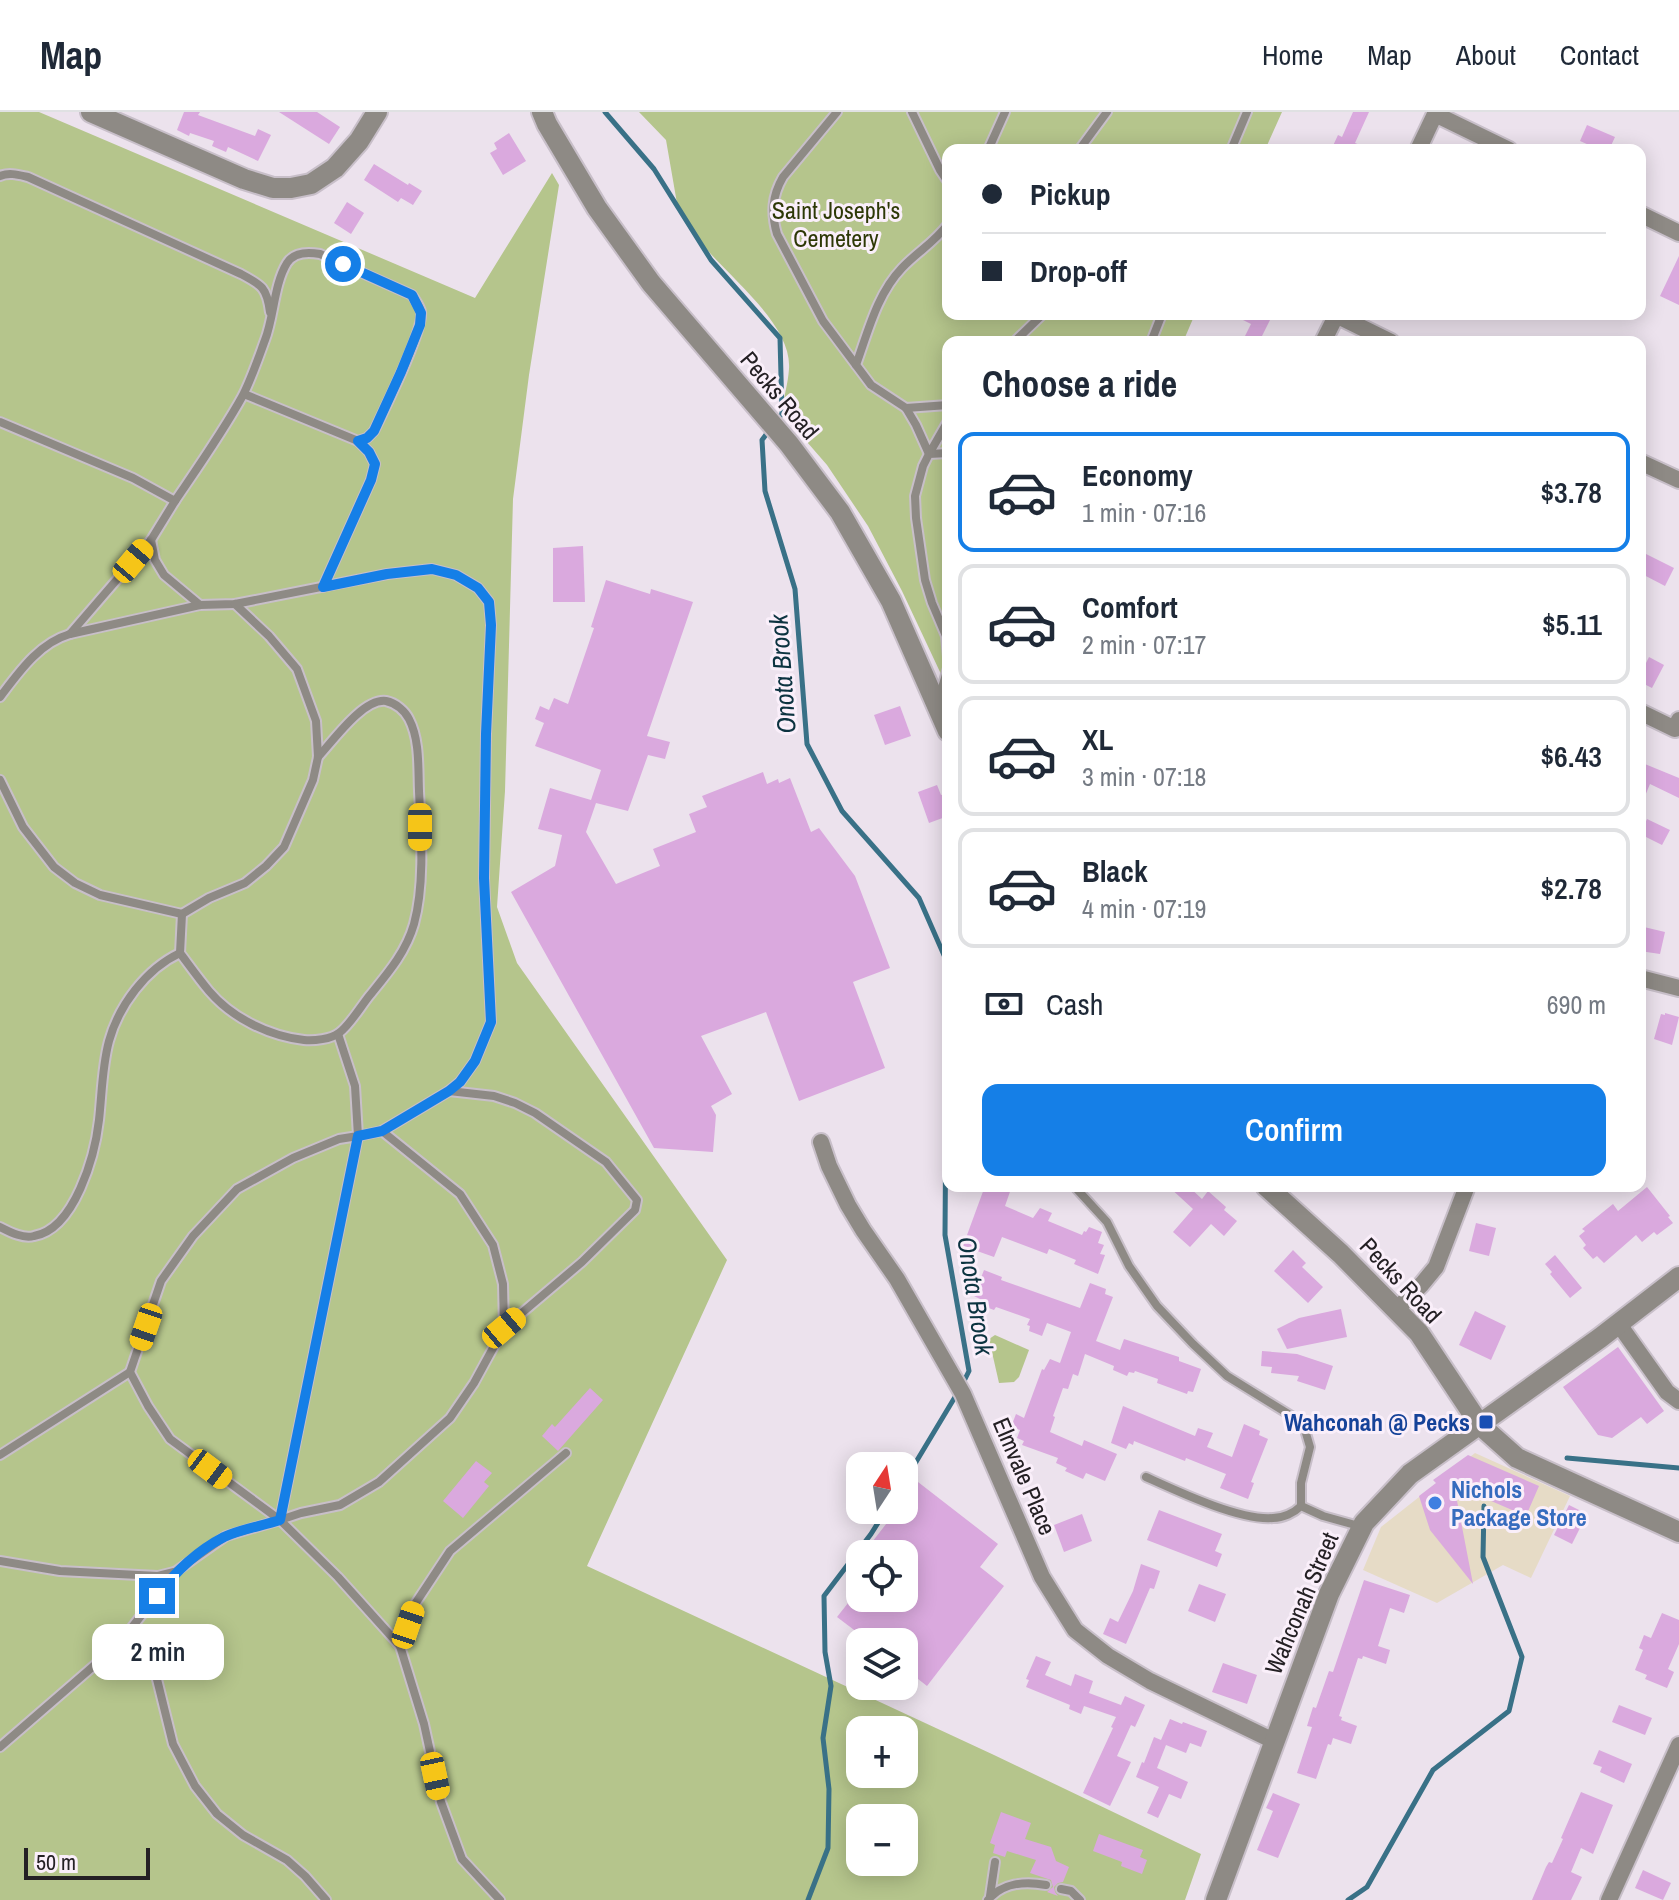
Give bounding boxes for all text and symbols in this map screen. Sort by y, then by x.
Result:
text: Map [40,30,102,81]
text: Home [1262,36,1323,74]
text: Map [1367,36,1412,74]
text: About [1456,36,1516,74]
text: Contact [1560,36,1639,74]
text: Pickup [1030,174,1111,214]
park label: Saint Joseph's Cemetery [772,194,900,254]
route start [325,246,361,282]
text: Drop-off [1030,251,1127,291]
street label: Pecks Road [734,344,826,446]
text: Choose a ride [982,360,1177,408]
text: Economy [1082,455,1193,495]
icon: car [986,456,1058,528]
text: $3.78 [1540,472,1602,512]
text: 1 min · 07:16 [1082,495,1206,530]
car [108,535,158,587]
text: Comfort [1082,587,1178,627]
icon: car [986,588,1058,660]
text: $5.11 [1542,604,1602,644]
water label: Onota Brook [760,612,804,735]
text: 2 min · 07:17 [1082,627,1206,662]
text: XL [1082,719,1113,759]
icon: car [986,720,1058,792]
text: $6.43 [1540,736,1602,776]
text: 3 min · 07:18 [1082,759,1206,794]
car [408,803,432,851]
text: Black [1082,851,1148,891]
icon: car [986,852,1058,924]
text: $2.78 [1540,868,1602,908]
text: 4 min · 07:19 [1082,891,1206,926]
icon: cash [982,982,1026,1026]
text: Cash [1046,984,1103,1024]
text: 690 m [1547,987,1606,1022]
button: Confirm [982,1084,1606,1176]
street label: Pecks Road [1353,1230,1449,1330]
water label: Onota Brook [949,1234,1003,1359]
car [127,1300,165,1354]
car [478,1303,530,1353]
place label: Wahconah @ Pecks [1284,1406,1470,1438]
street label: Elmvale Place [986,1412,1064,1540]
marker: Wahconah @ Pecks [1477,1413,1495,1431]
car [184,1445,236,1493]
north arrow [846,1452,918,1524]
map controls [846,1452,918,1876]
place label: Nichols Package Store [1451,1473,1587,1533]
marker: Nichols Package Store [1426,1494,1444,1512]
street label: Wahconah Street [1257,1527,1346,1679]
button: locate [846,1540,918,1612]
route end [139,1578,175,1614]
car [389,1598,427,1652]
callout: 2 min [91,1624,223,1680]
button: layers [846,1628,918,1700]
text: 2 min [131,1634,185,1669]
button: + [846,1716,918,1788]
car [418,1750,452,1802]
button: − [846,1804,918,1876]
scale bar [24,1844,150,1880]
text: 50 m [36,1847,76,1877]

